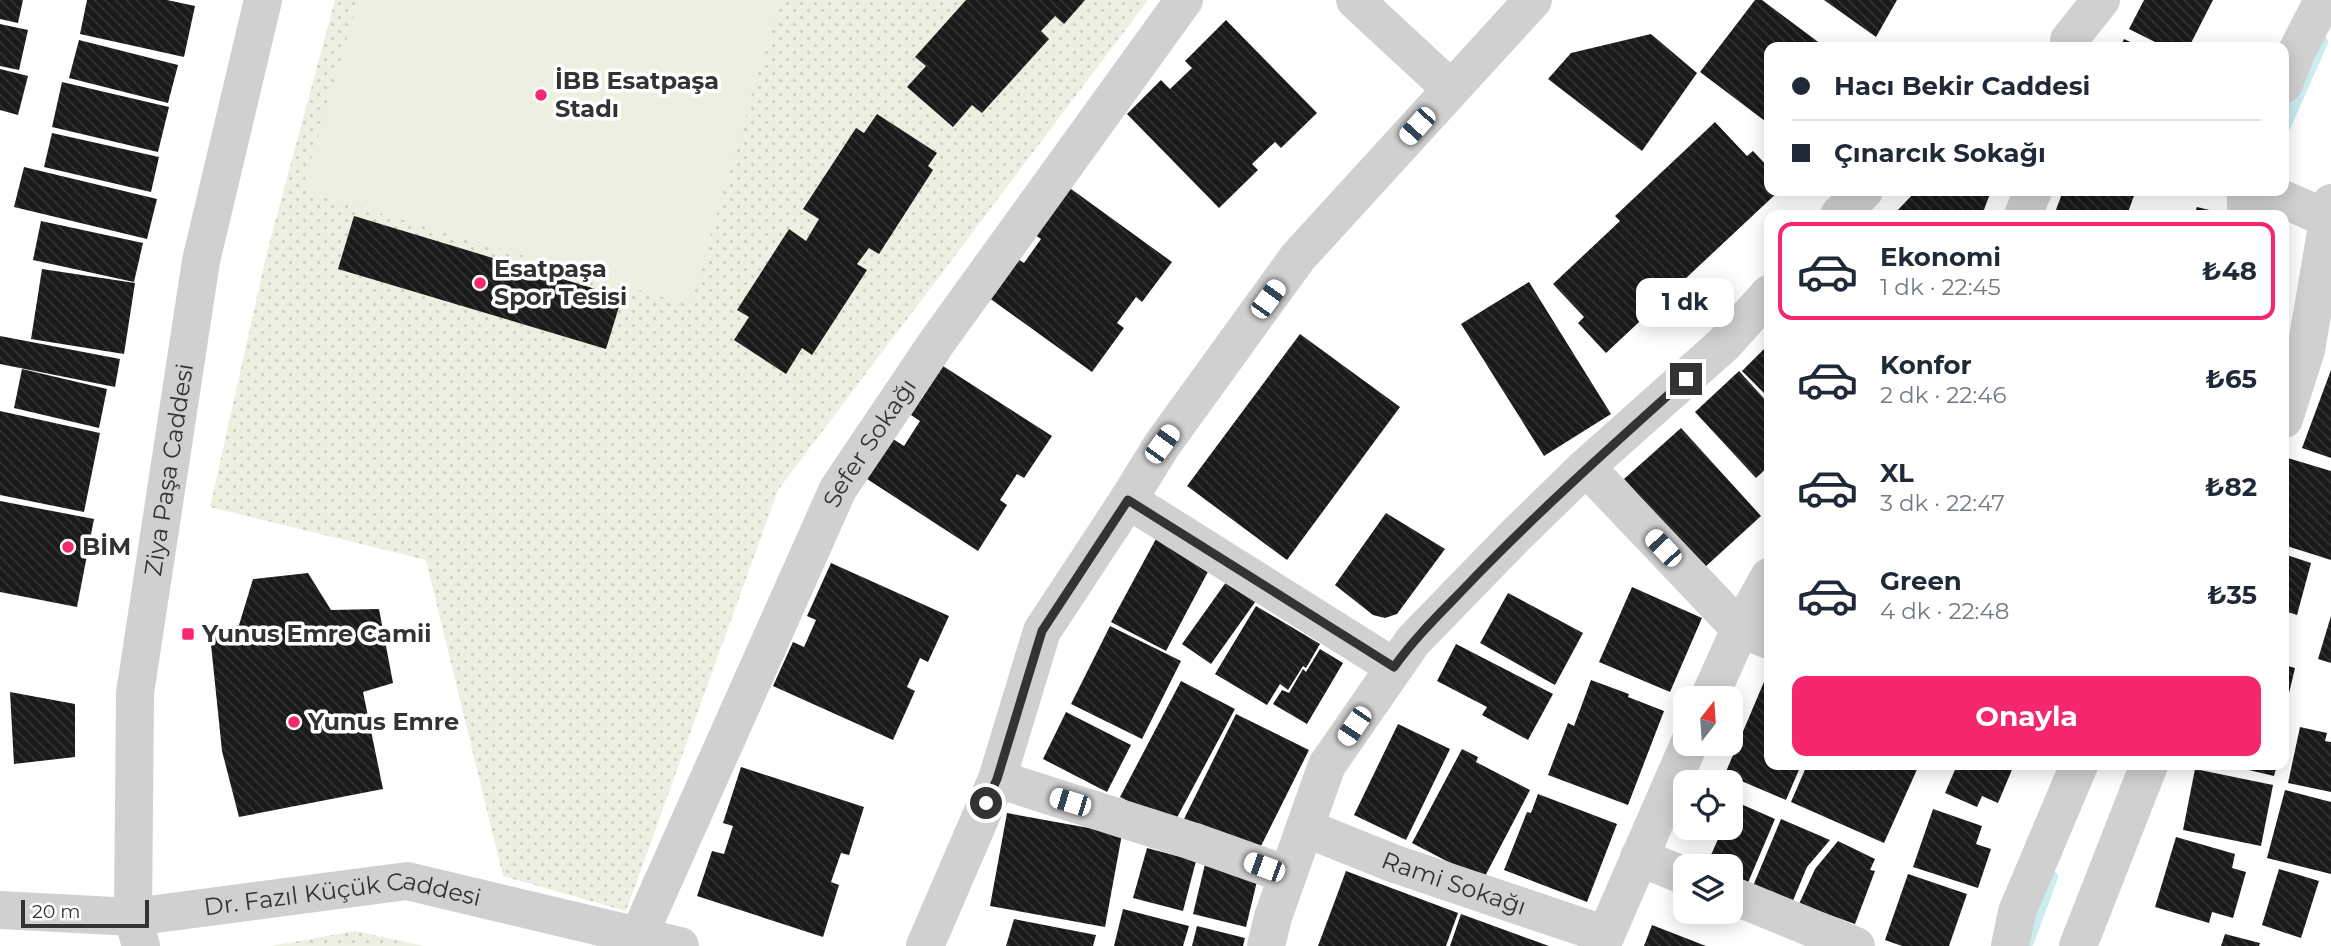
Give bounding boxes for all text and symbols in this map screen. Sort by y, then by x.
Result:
place label: İBB Esatpaşa Stadı [555,66,719,123]
text: Hacı Bekir Caddesi [1834,70,2090,102]
marker: İBB Esatpaşa Stadı [533,87,549,103]
car [1396,103,1439,149]
text: Çınarcık Sokağı [1834,137,2046,169]
icon: car [1796,240,1859,303]
text: Ekonomi [1880,241,2001,273]
place label: Esatpaşa Spor Tesisi [494,254,627,311]
text: ₺48 [2202,255,2257,287]
text: 1 dk · 22:45 [1880,273,2001,301]
marker: Esatpaşa Spor Tesisi [472,275,488,291]
car [1248,276,1289,322]
callout: 1 dk [1637,278,1735,326]
text: 1 dk [1662,288,1708,316]
icon: car [1796,348,1859,411]
text: Konfor [1880,349,1972,381]
street label: Ziya Paşa Caddesi [138,361,199,578]
route end [1670,363,1702,395]
text: ₺65 [2205,363,2257,395]
street label: Sefer Sokağı [817,373,922,512]
text: 2 dk · 22:46 [1880,381,2007,409]
car [1142,421,1183,467]
icon: car [1796,456,1859,519]
text: XL [1880,457,1914,489]
text: ₺82 [2205,471,2257,503]
text: 3 dk · 22:47 [1880,489,2005,517]
car [1641,525,1686,571]
place label: BİM [82,532,131,561]
marker: BİM [60,539,76,555]
icon: car [1796,564,1859,627]
text: Green [1880,565,1962,597]
text: ₺35 [2207,579,2257,611]
text: 4 dk · 22:48 [1880,597,2010,625]
place label: Yunus Emre Camii [201,619,432,648]
marker: Yunus Emre Camii [180,626,196,642]
button: Onayla [1792,676,2261,756]
north arrow [1673,686,1743,756]
map controls [1673,686,1743,924]
car [1334,703,1375,749]
place label: Yunus Emre [307,707,459,736]
marker: Yunus Emre [286,714,302,730]
button: locate [1673,770,1743,840]
car [1047,786,1094,818]
route start [970,787,1002,819]
street label: Rami Sokağı [1377,845,1530,921]
car [1241,850,1288,884]
button: layers [1673,854,1743,924]
street label: Dr. Fazıl Küçük Caddesi [202,866,484,922]
scale bar [21,897,149,929]
text: 20 m [32,900,80,923]

